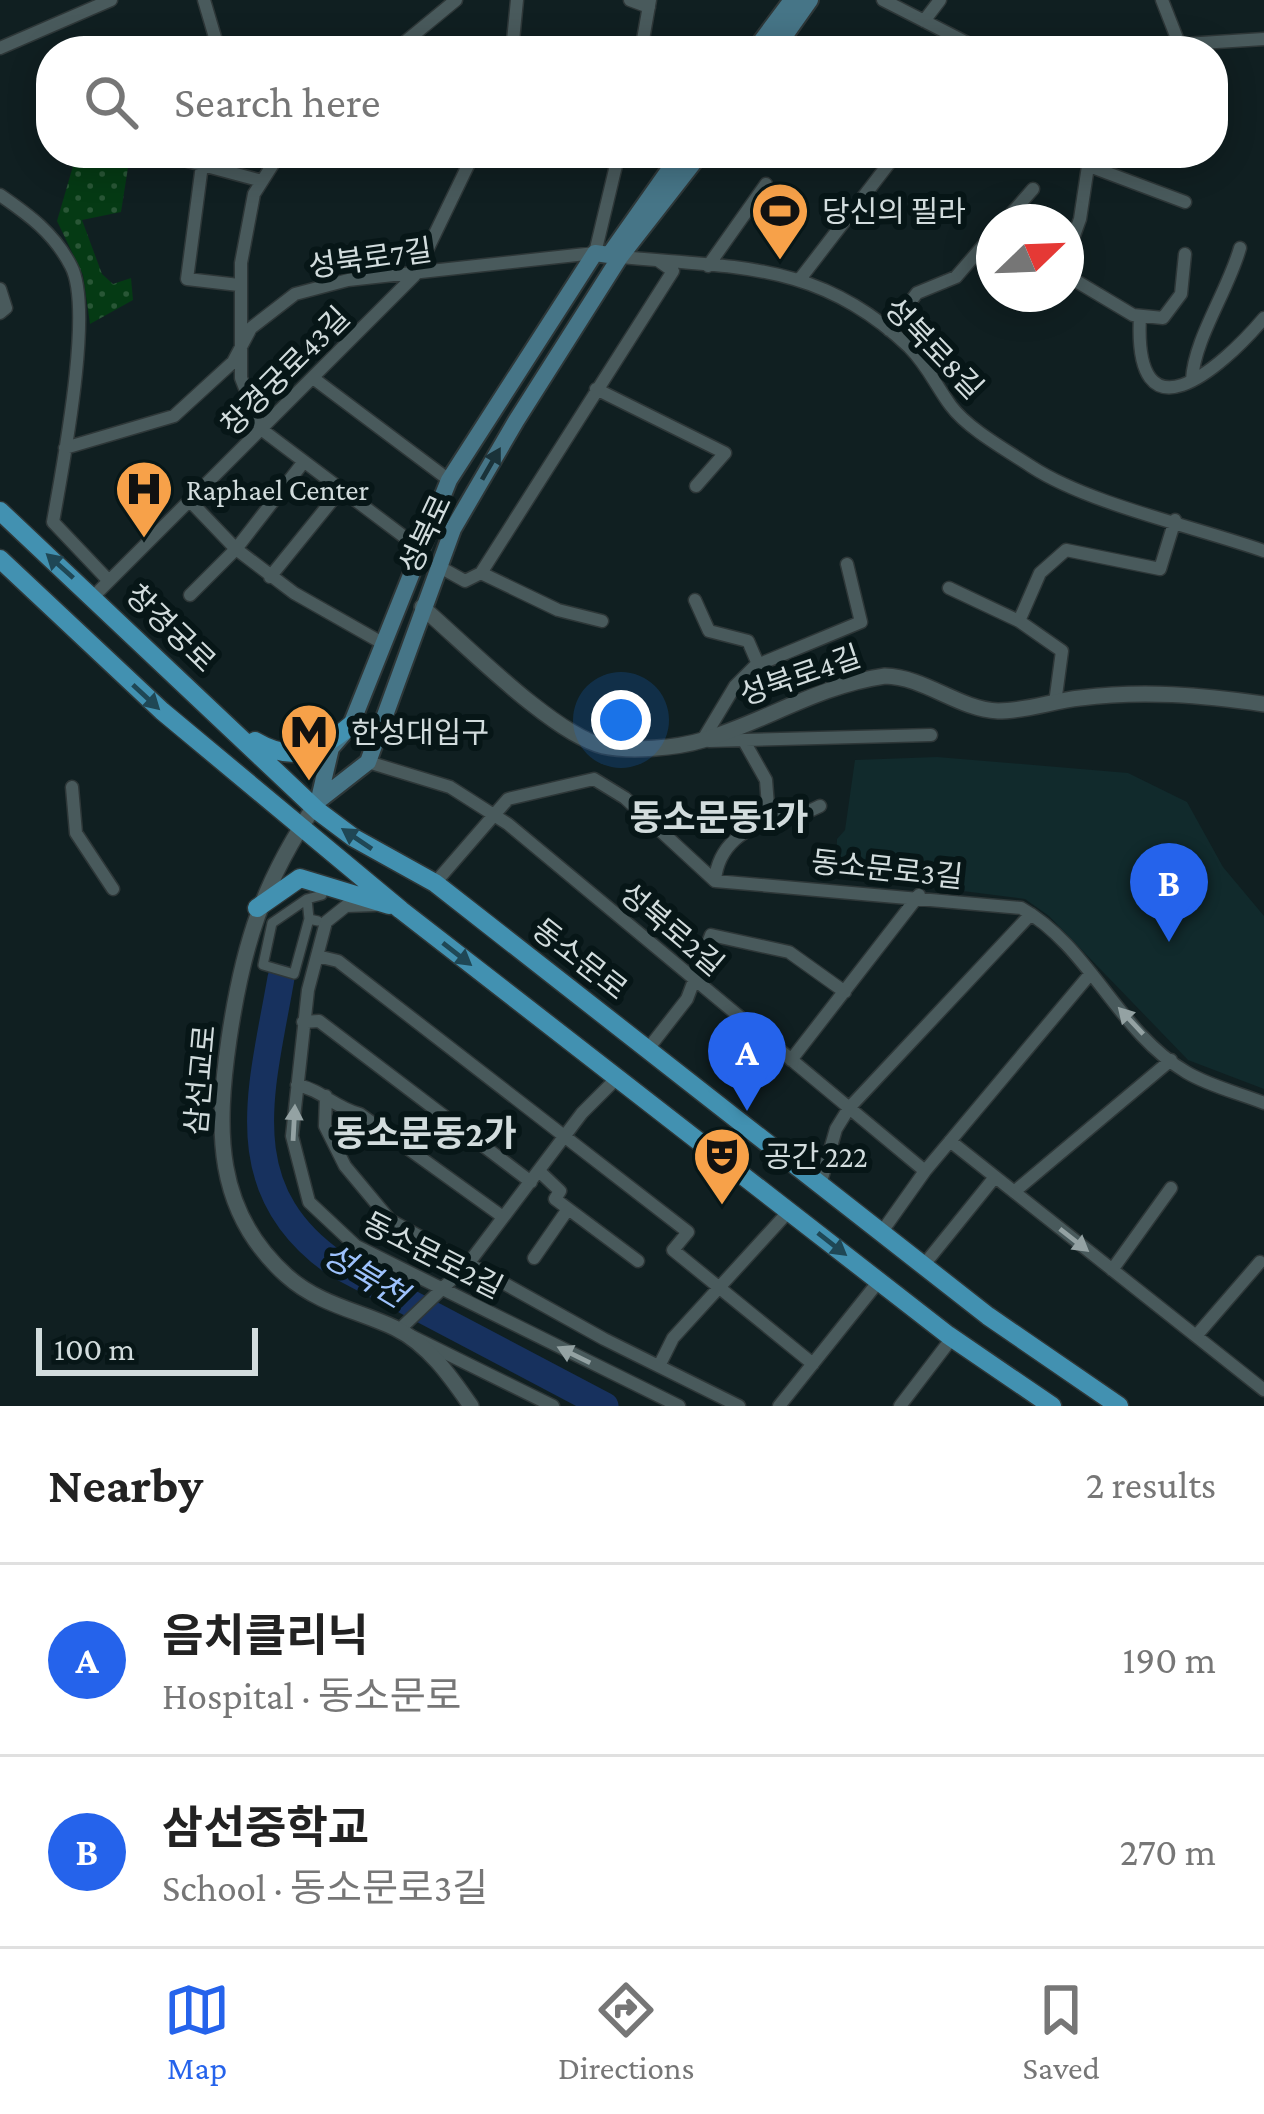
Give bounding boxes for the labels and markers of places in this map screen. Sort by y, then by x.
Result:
sports icon: 당신의 필라 [749,180,811,262]
place label: 당신의 필라 [822,195,966,228]
hospital icon: Raphael Center [113,458,175,540]
place label: Raphael Center [186,473,369,507]
metro station icon: 한성대입구 [278,701,340,783]
place label: 한성대입구 [351,716,489,749]
pin: B [1130,843,1208,942]
pin: A [708,1012,786,1111]
theatre icon: 공간 222 [691,1125,753,1207]
place label: 공간 222 [764,1140,867,1173]

